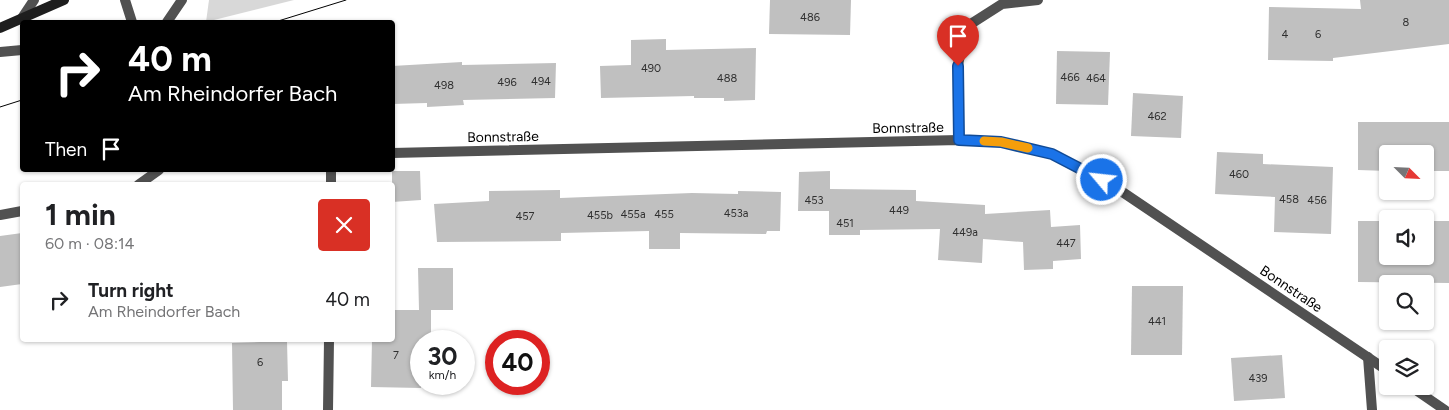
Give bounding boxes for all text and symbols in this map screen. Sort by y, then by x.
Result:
house number: 486 [800,11,820,24]
pin [937,15,979,66]
house number: 8 [1403,16,1410,29]
icon: arrive [944,22,972,50]
house number: 4 [1282,28,1289,41]
house number: 6 [1315,28,1321,41]
text: 40 m [128,38,212,80]
icon: right [45,40,110,105]
house number: 490 [641,62,661,75]
house number: 466 [1060,71,1080,84]
house number: 488 [717,72,737,85]
house number: 464 [1086,72,1106,85]
house number: 494 [531,75,551,88]
house number: 496 [497,76,517,89]
house number: 498 [434,79,454,92]
text: Am Rheindorfer Bach [128,80,337,107]
house number: 462 [1147,110,1167,123]
street label: Bonnstraße [872,119,944,137]
street label: Bonnstraße [467,128,539,146]
icon: arrive [97,135,125,163]
text: Then [45,138,87,161]
north arrow [1379,145,1434,200]
map controls [1379,145,1434,395]
position arrow [1075,153,1127,205]
house number: 460 [1229,168,1249,181]
house number: 458 [1279,193,1299,206]
house number: 453 [804,194,824,207]
house number: 456 [1307,194,1327,207]
text: 1 min [45,196,116,233]
button: close [318,199,370,251]
house number: 449 [889,204,909,217]
house number: 453a [724,207,748,220]
house number: 455a [620,208,646,221]
house number: 455 [654,208,674,221]
house number: 455b [587,209,613,222]
house number: 457 [515,210,535,223]
button: sound [1379,210,1434,265]
house number: 451 [836,217,854,230]
house number: 449a [952,226,978,239]
text: 60 m · 08:14 [45,234,135,253]
house number: 447 [1056,237,1076,250]
street label: Bonnstraße [1257,262,1326,316]
button: search [1379,275,1434,330]
text: Turn right [88,279,174,302]
icon: right [45,286,73,314]
text: 40 m [325,288,370,311]
text: Am Rheindorfer Bach [88,302,240,321]
house number: 441 [1148,315,1166,328]
speed limit sign: 40 [485,330,550,395]
button: layers [1379,340,1434,395]
text: 30 [427,341,458,371]
house number: 7 [393,349,399,362]
house number: 6 [257,356,263,369]
text: km/h [429,368,456,382]
house number: 439 [1248,372,1268,385]

